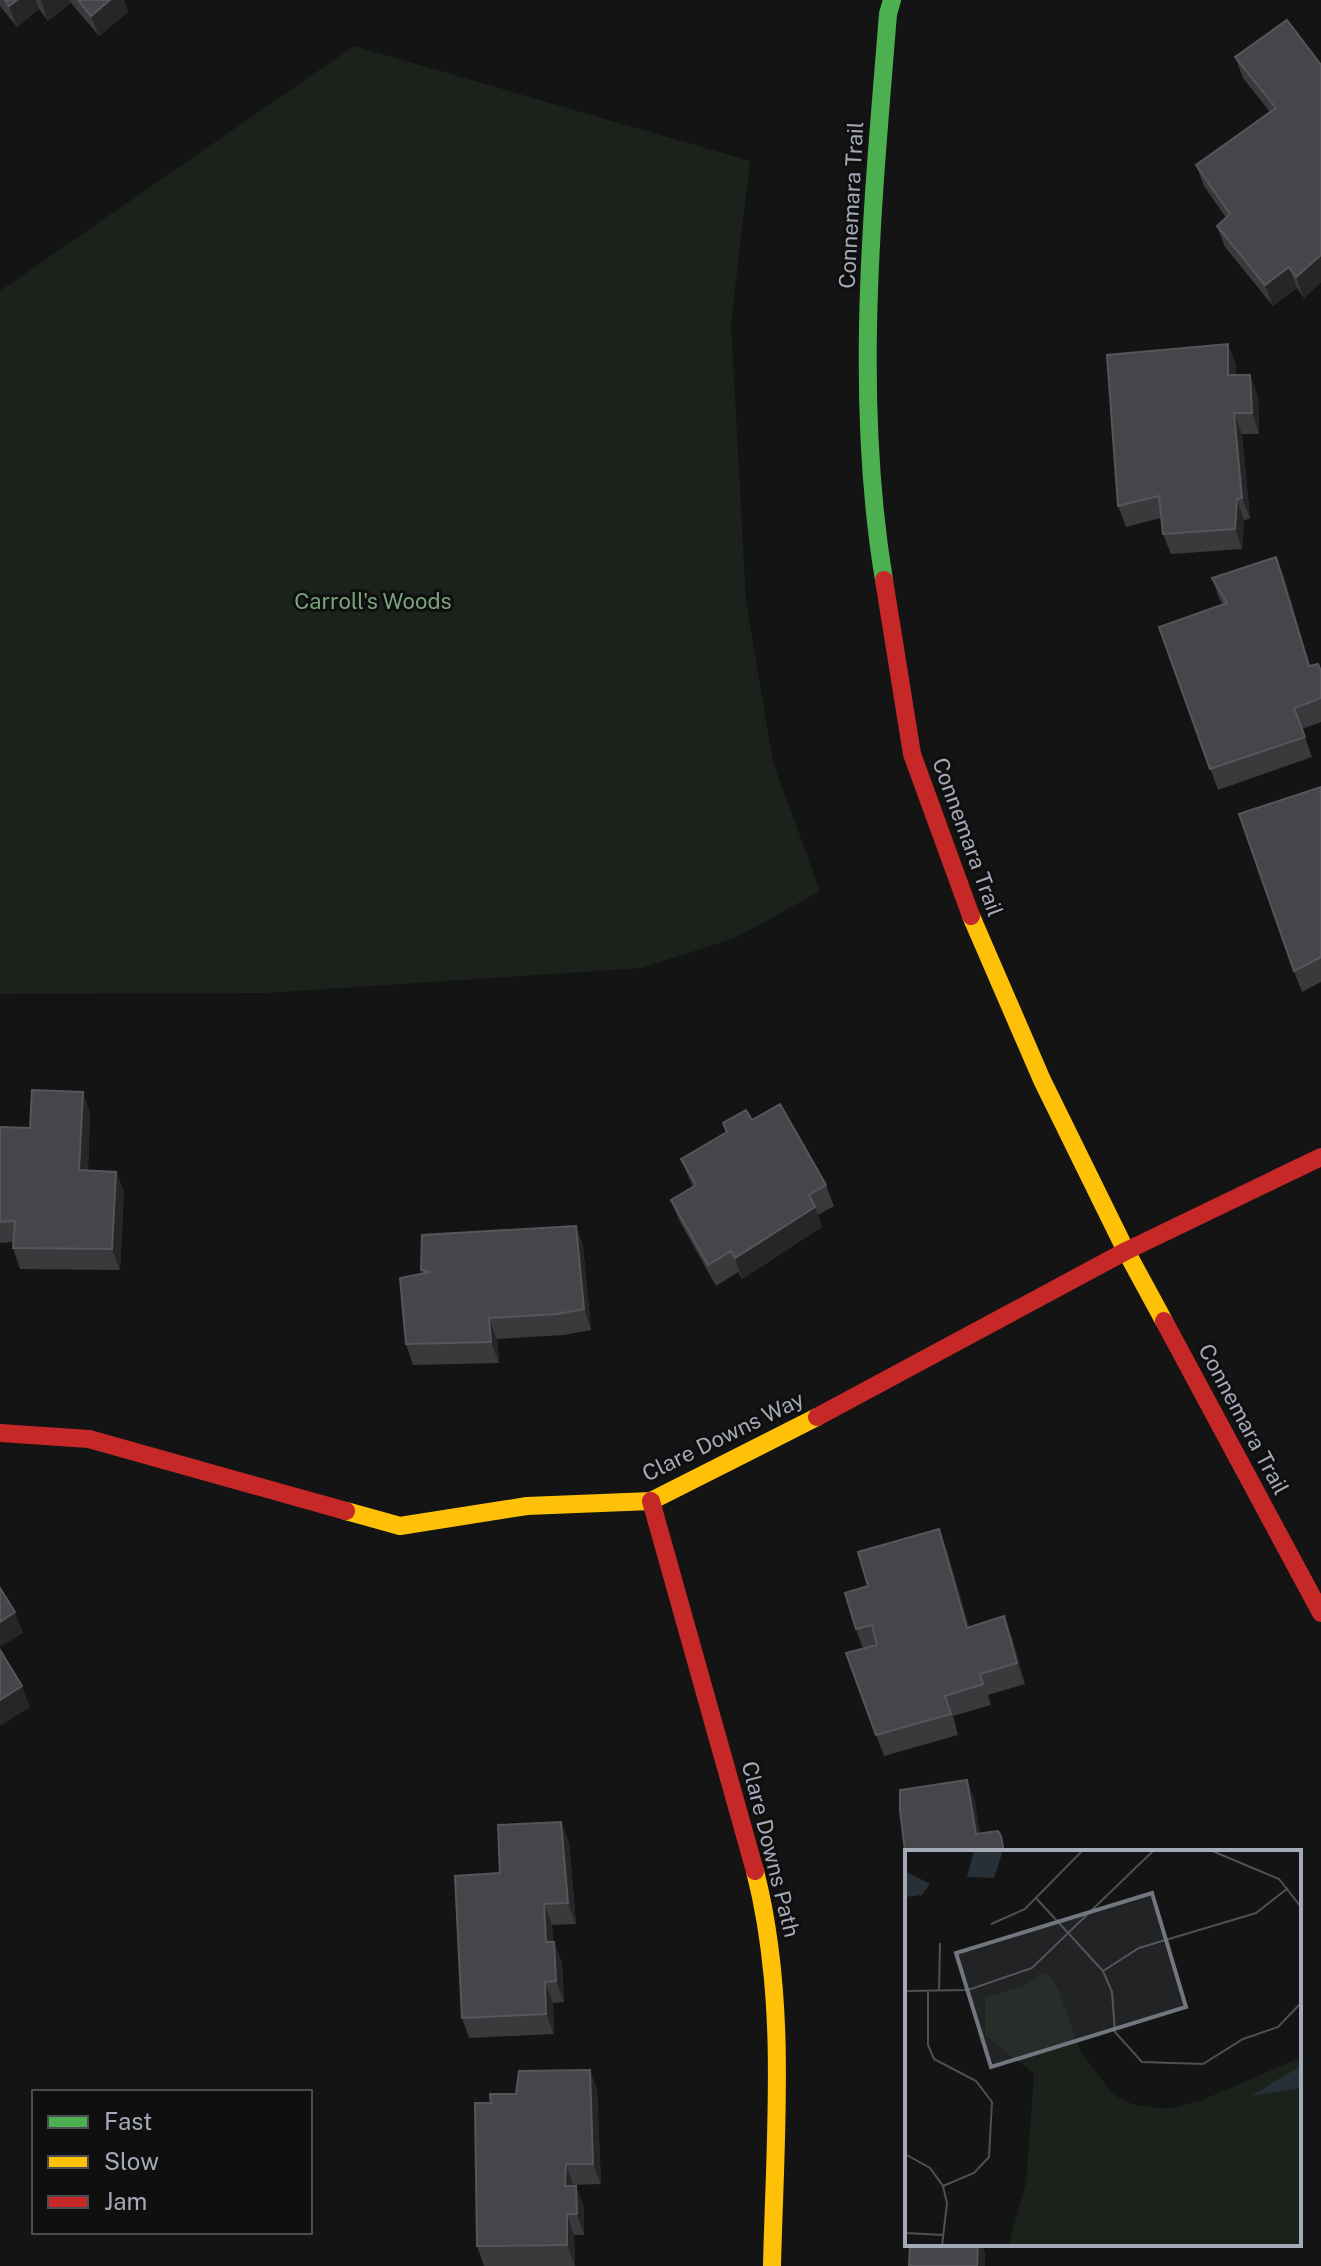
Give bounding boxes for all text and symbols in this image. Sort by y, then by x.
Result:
street label: Connemara Trail [834,121,868,289]
park label: Carroll's Woods [294,588,452,614]
street label: Connemara Trail [927,754,1009,920]
street label: Connemara Trail [1193,1339,1295,1499]
street label: Clare Downs Way [638,1385,808,1486]
street label: Clare Downs Path [737,1758,805,1940]
inset map [905,1850,1301,2246]
legend [32,2090,312,2234]
text: Fast [104,2107,152,2135]
text: Slow [104,2147,159,2175]
text: Jam [104,2187,147,2215]

